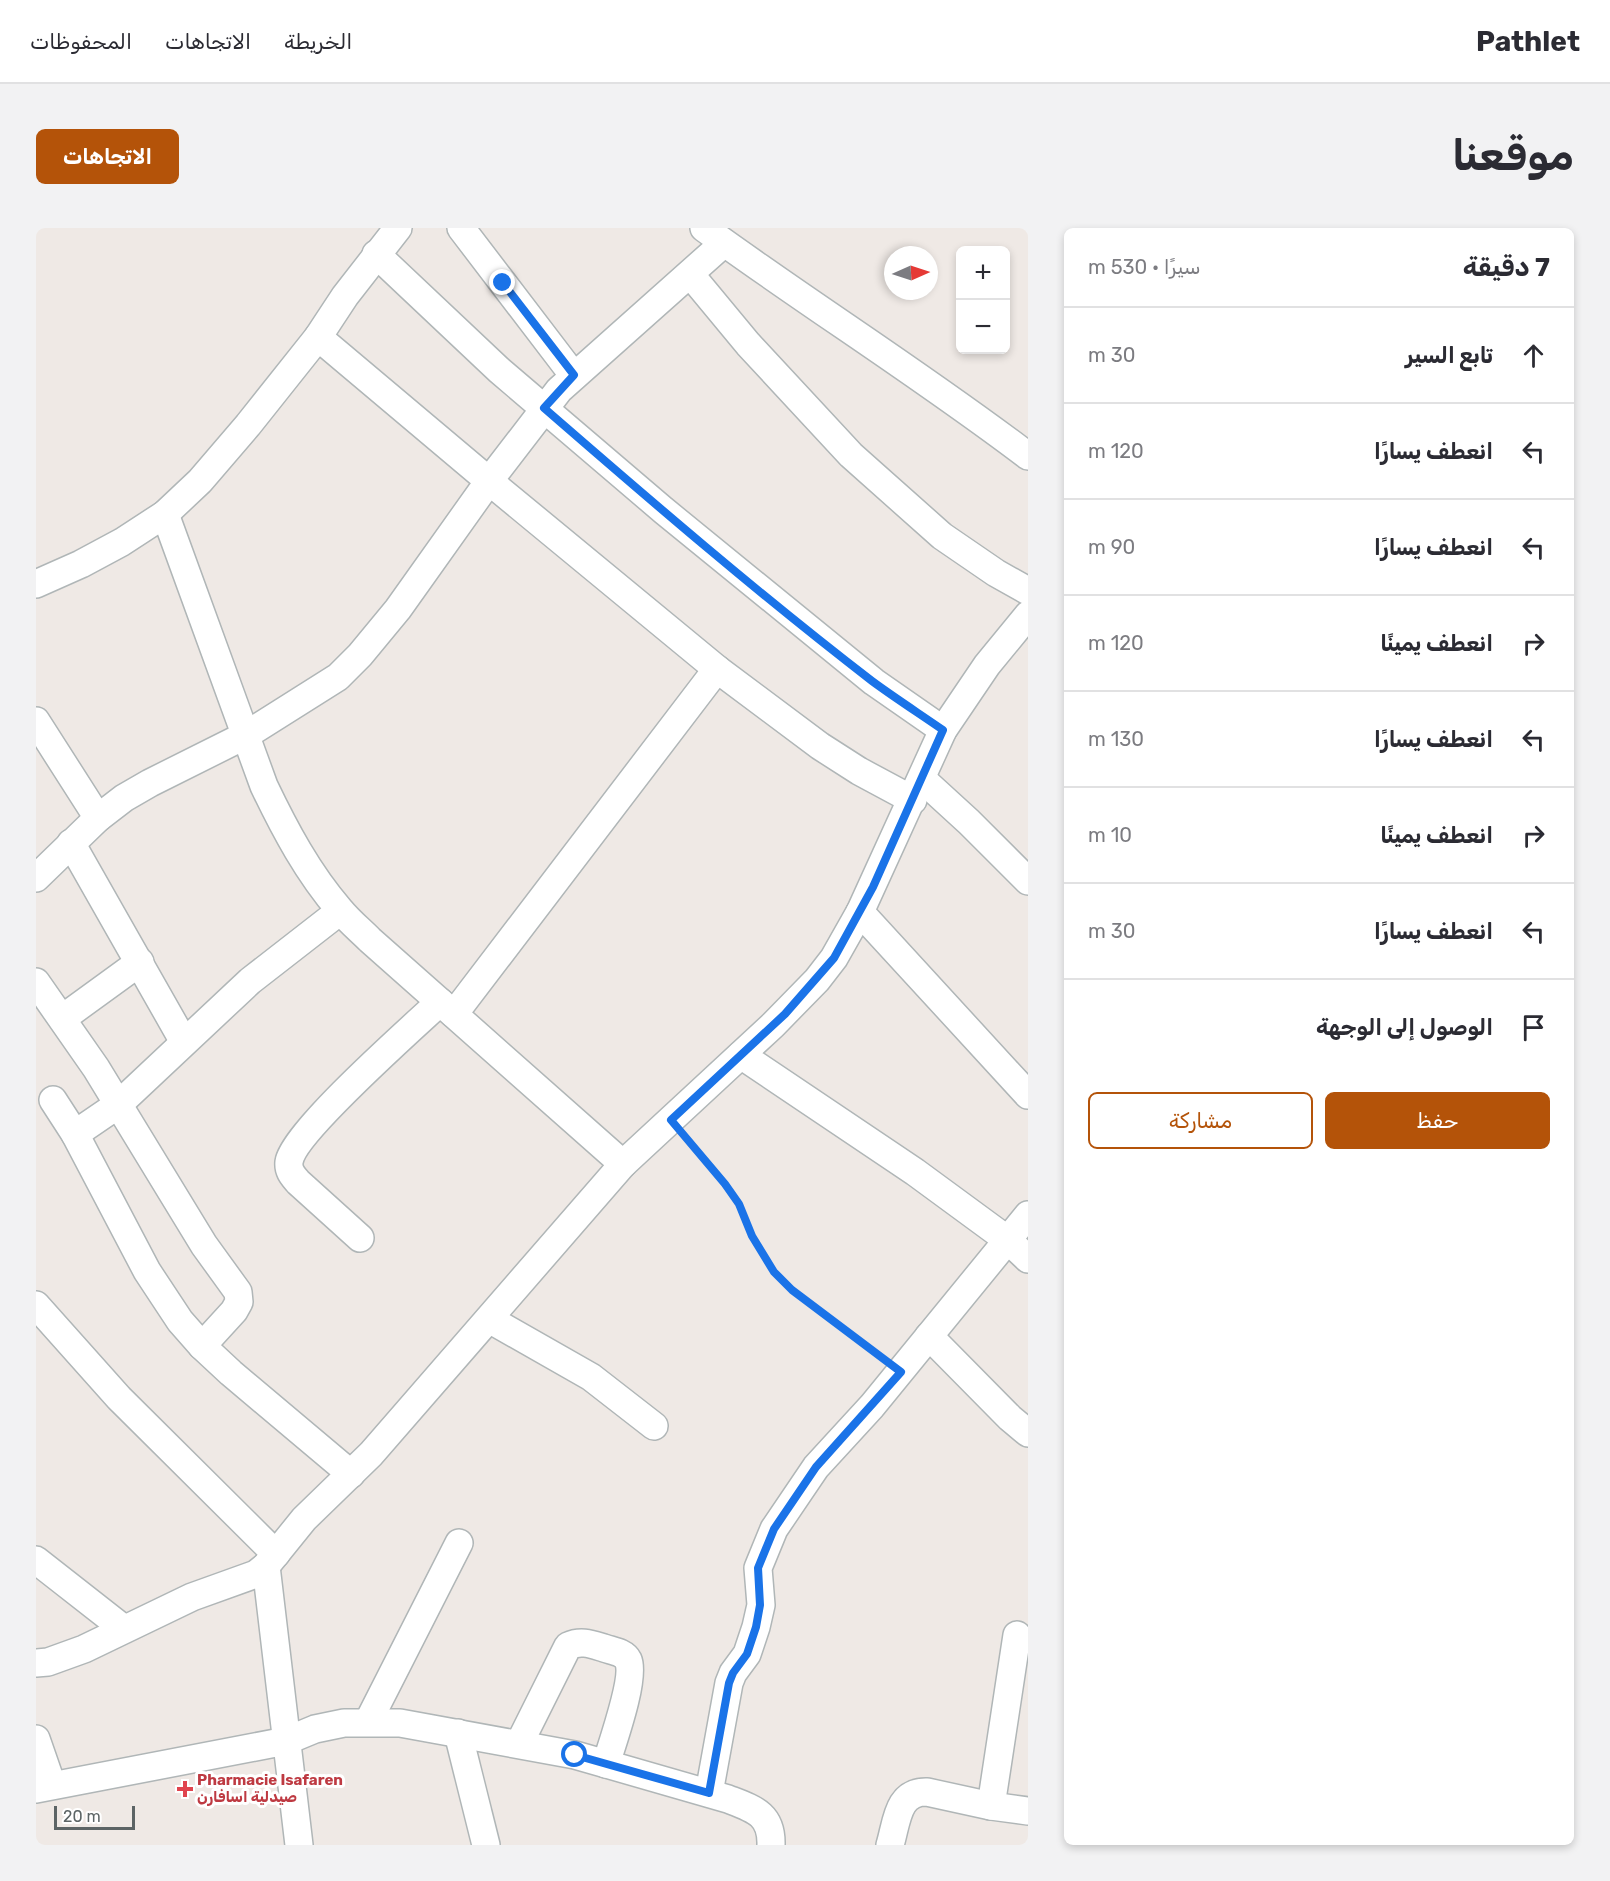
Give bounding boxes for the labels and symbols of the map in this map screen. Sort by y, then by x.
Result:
north arrow [884,246,938,300]
route end [489,269,515,295]
route start [561,1741,587,1767]
place label: Pharmacie Isafaren صيدلية اسافارن [197,1771,343,1806]
marker: Pharmacie Isafaren صيدلية اسافارن [178,1782,192,1796]
scale bar [54,1803,135,1830]

